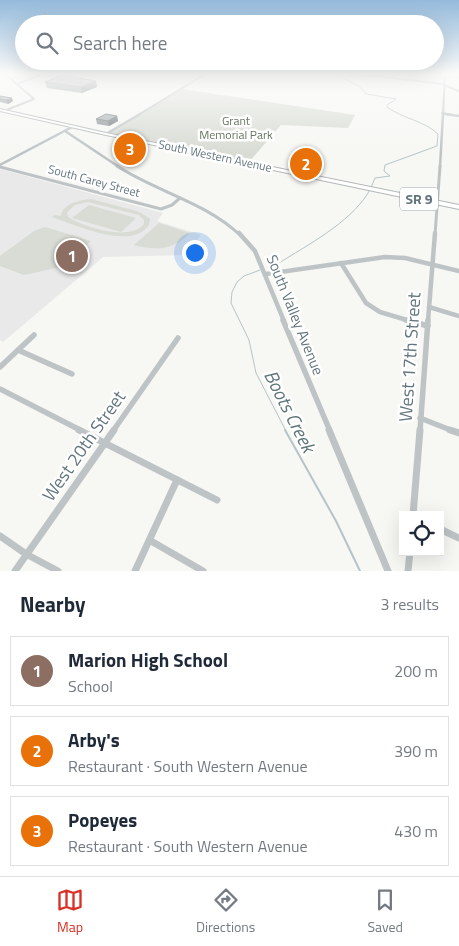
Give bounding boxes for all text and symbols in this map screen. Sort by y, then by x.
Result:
search box [15,15,444,70]
text: Search here [73,28,167,57]
icon: search [33,29,61,57]
park label: Grant Memorial Park [199,111,273,144]
pin: 3 [114,130,146,168]
street label: South Western Avenue [157,134,274,177]
pin: 2 [290,145,322,183]
street label: South Carey Street [46,159,143,202]
road number: SR 9 [400,188,438,210]
pin: 1 [56,237,88,275]
your location [182,240,208,266]
street label: South Valley Avenue [261,251,330,379]
street label: West 17th Street [392,291,428,423]
water label: Boots Creek [257,364,325,459]
street label: West 20th Street [35,384,132,507]
map controls [399,511,444,556]
button: locate [399,511,444,556]
text: Nearby [20,588,85,620]
text: 3 results [380,592,439,616]
text: Marion High School [68,645,228,674]
text: 1 [33,659,41,683]
text: 200 m [394,659,438,683]
text: School [68,674,113,698]
text: Arby's [68,725,120,754]
text: 2 [33,739,41,763]
text: 390 m [394,739,438,763]
text: Restaurant · South Western Avenue [68,754,308,778]
text: Popeyes [68,805,137,834]
text: 3 [33,819,41,843]
text: 430 m [394,819,438,843]
text: Restaurant · South Western Avenue [68,834,308,858]
tab: Map [56,886,84,937]
tab: Directions [196,886,255,937]
tab: Saved [367,886,403,937]

